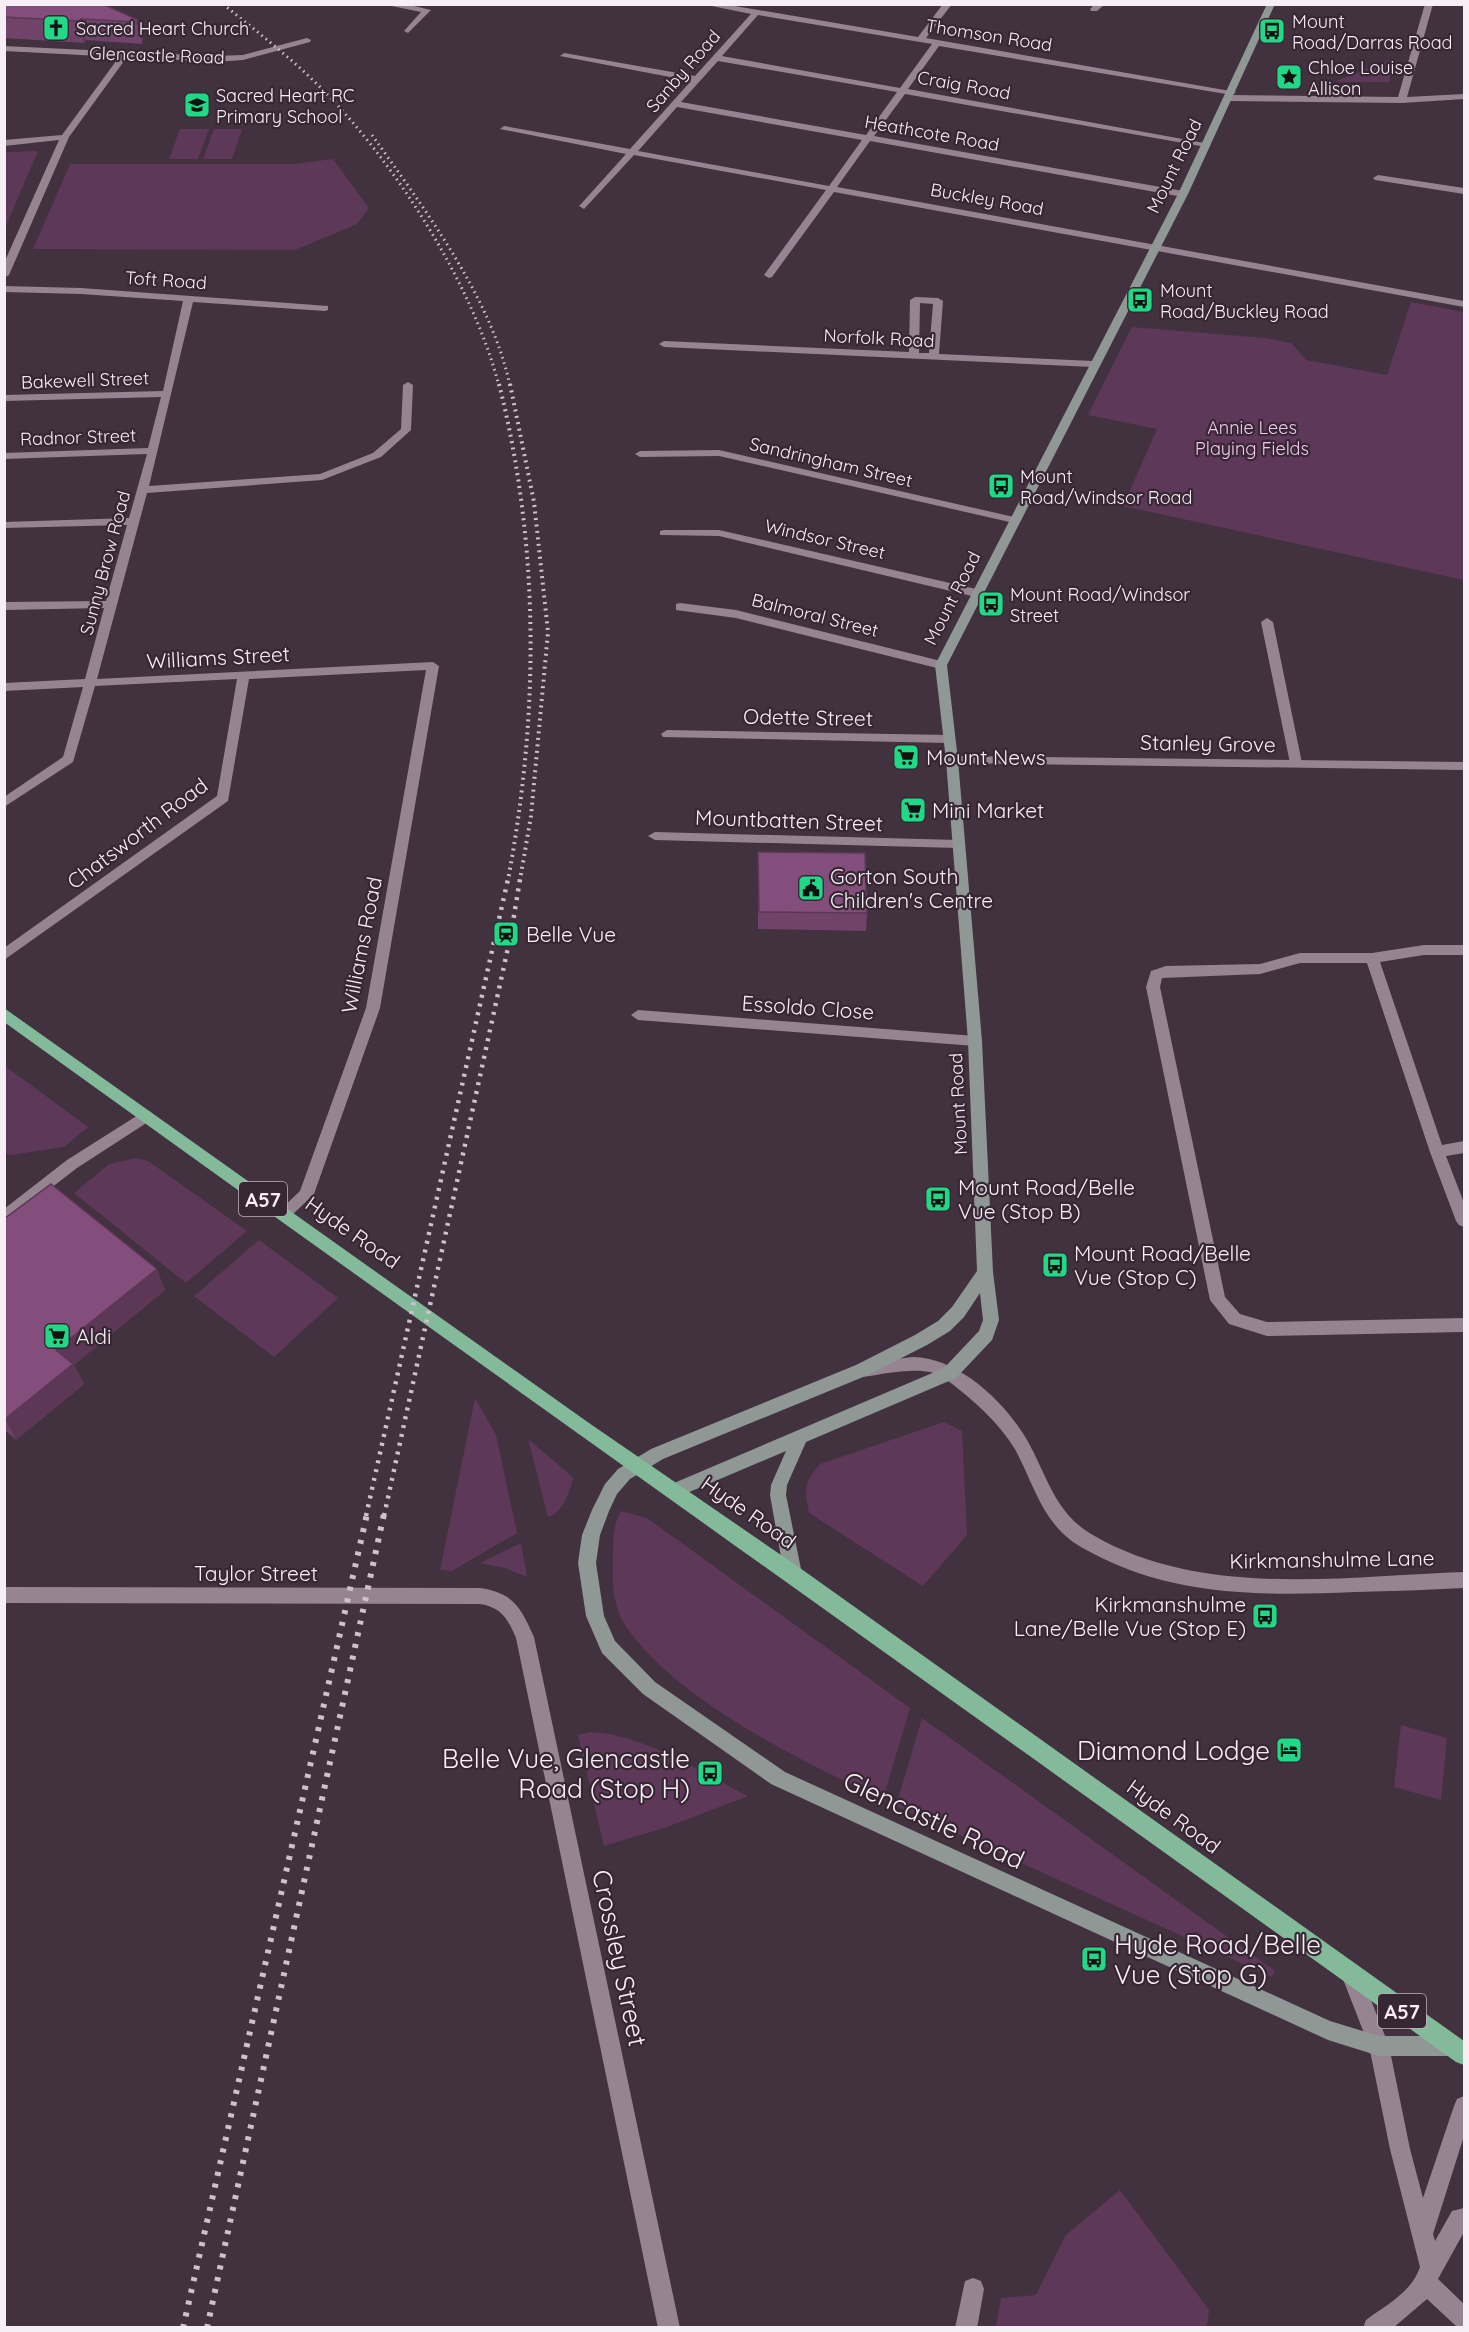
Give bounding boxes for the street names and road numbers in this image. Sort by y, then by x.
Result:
street label: Thomson Road [924,14,1054,56]
street label: Sanby Road [641,25,725,117]
street label: Glencastle Road [89,41,225,69]
street label: Craig Road [916,66,1012,104]
street label: Heathcote Road [863,110,1001,156]
street label: Mount Road [1141,115,1207,217]
street label: Buckley Road [929,178,1045,220]
street label: Toft Road [124,266,208,294]
street label: Norfolk Road [823,324,935,352]
street label: Bakewell Street [21,366,149,394]
street label: Radnor Street [20,423,136,451]
street label: Sandringham Street [747,432,915,492]
street label: Sunny Brow Road [75,488,135,638]
street label: Windsor Street [763,514,887,564]
street label: Mount Road [919,547,985,649]
street label: Balmoral Street [749,588,881,642]
street label: Williams Street [146,640,290,674]
street label: Odette Street [743,703,873,731]
street label: Stanley Grove [1140,729,1276,757]
street label: Chatsworth Road [62,772,212,894]
street label: Mountbatten Street [695,804,883,836]
street label: Williams Road [335,875,387,1015]
street label: Essoldo Close [741,989,875,1025]
street label: Mount Road [944,1052,972,1156]
road number: A57 [239,1182,287,1216]
street label: Hyde Road [301,1190,405,1274]
street label: Hyde Road [697,1470,801,1554]
street label: Kirkmanshulme Lane [1229,1544,1435,1574]
street label: Taylor Street [194,1560,318,1586]
street label: Glencastle Road [838,1764,1030,1876]
street label: Hyde Road [1122,1773,1226,1859]
street label: Crossley Street [585,1867,655,2049]
road number: A57 [1378,1994,1426,2028]

